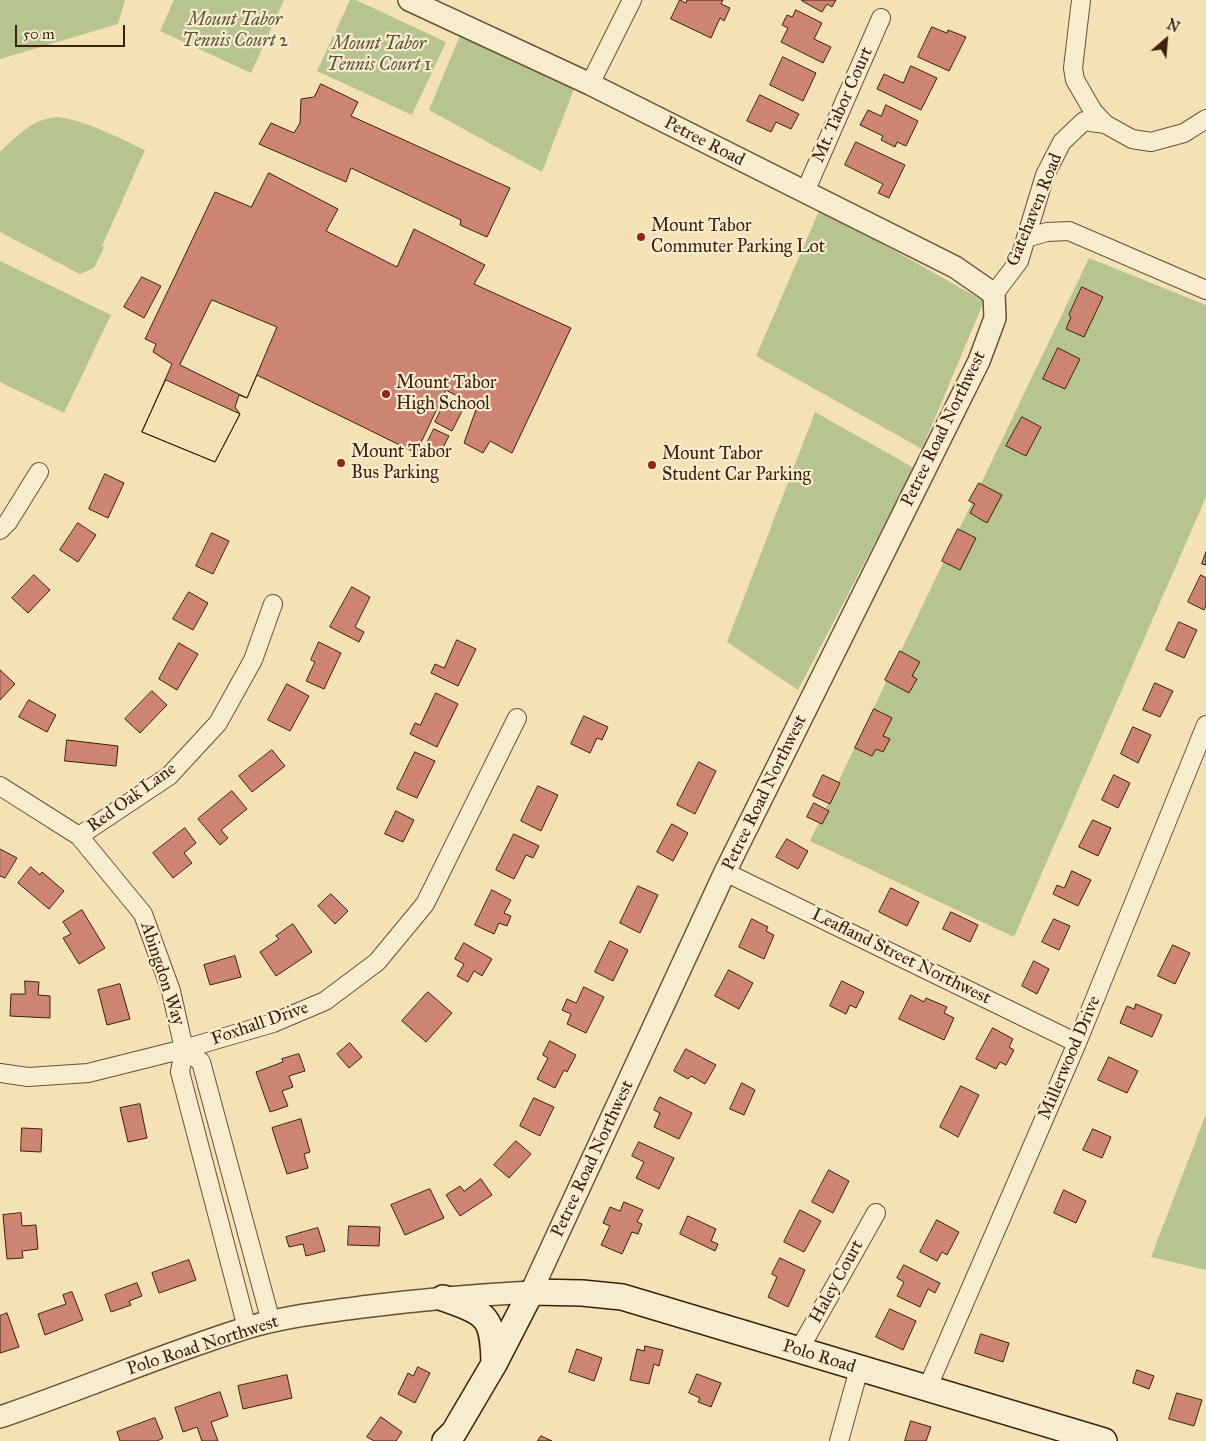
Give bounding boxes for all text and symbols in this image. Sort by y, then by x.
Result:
park label: Mount Tabor Tennis Court 2 [182,10,288,52]
scale bar [18,15,128,47]
north arrow [1141,15,1191,65]
text: N [1164,16,1182,36]
text: 50 m [23,25,55,43]
park label: Mount Tabor Tennis Court 1 [327,34,431,76]
street label: Mt. Tabor Court [808,44,878,166]
street label: Petree Road [660,112,748,172]
street label: Gatehaven Road [1003,150,1067,270]
place label: Mount Tabor Commuter Parking Lot [651,216,825,258]
marker: Mount Tabor Commuter Parking Lot [635,231,647,243]
street label: Petree Road Northwest [897,348,991,510]
place label: Mount Tabor High School [396,373,497,416]
marker: Mount Tabor High School [380,388,392,400]
place label: Mount Tabor Bus Parking [351,442,452,484]
place label: Mount Tabor Student Car Parking [662,444,811,486]
marker: Mount Tabor Bus Parking [335,457,347,469]
marker: Mount Tabor Student Car Parking [646,459,658,471]
street label: Petree Road Northwest [718,712,812,874]
street label: Red Oak Lane [83,759,181,837]
street label: Leafland Street Northwest [808,904,994,1010]
street label: Abingdon Way [135,919,189,1029]
street label: Millerwood Drive [1034,993,1106,1123]
street label: Foxhall Drive [209,997,311,1051]
street label: Petree Road Northwest [547,1077,639,1241]
street label: Haley Court [805,1237,869,1327]
street label: Polo Road Northwest [124,1311,282,1381]
street label: Polo Road [780,1336,858,1378]

